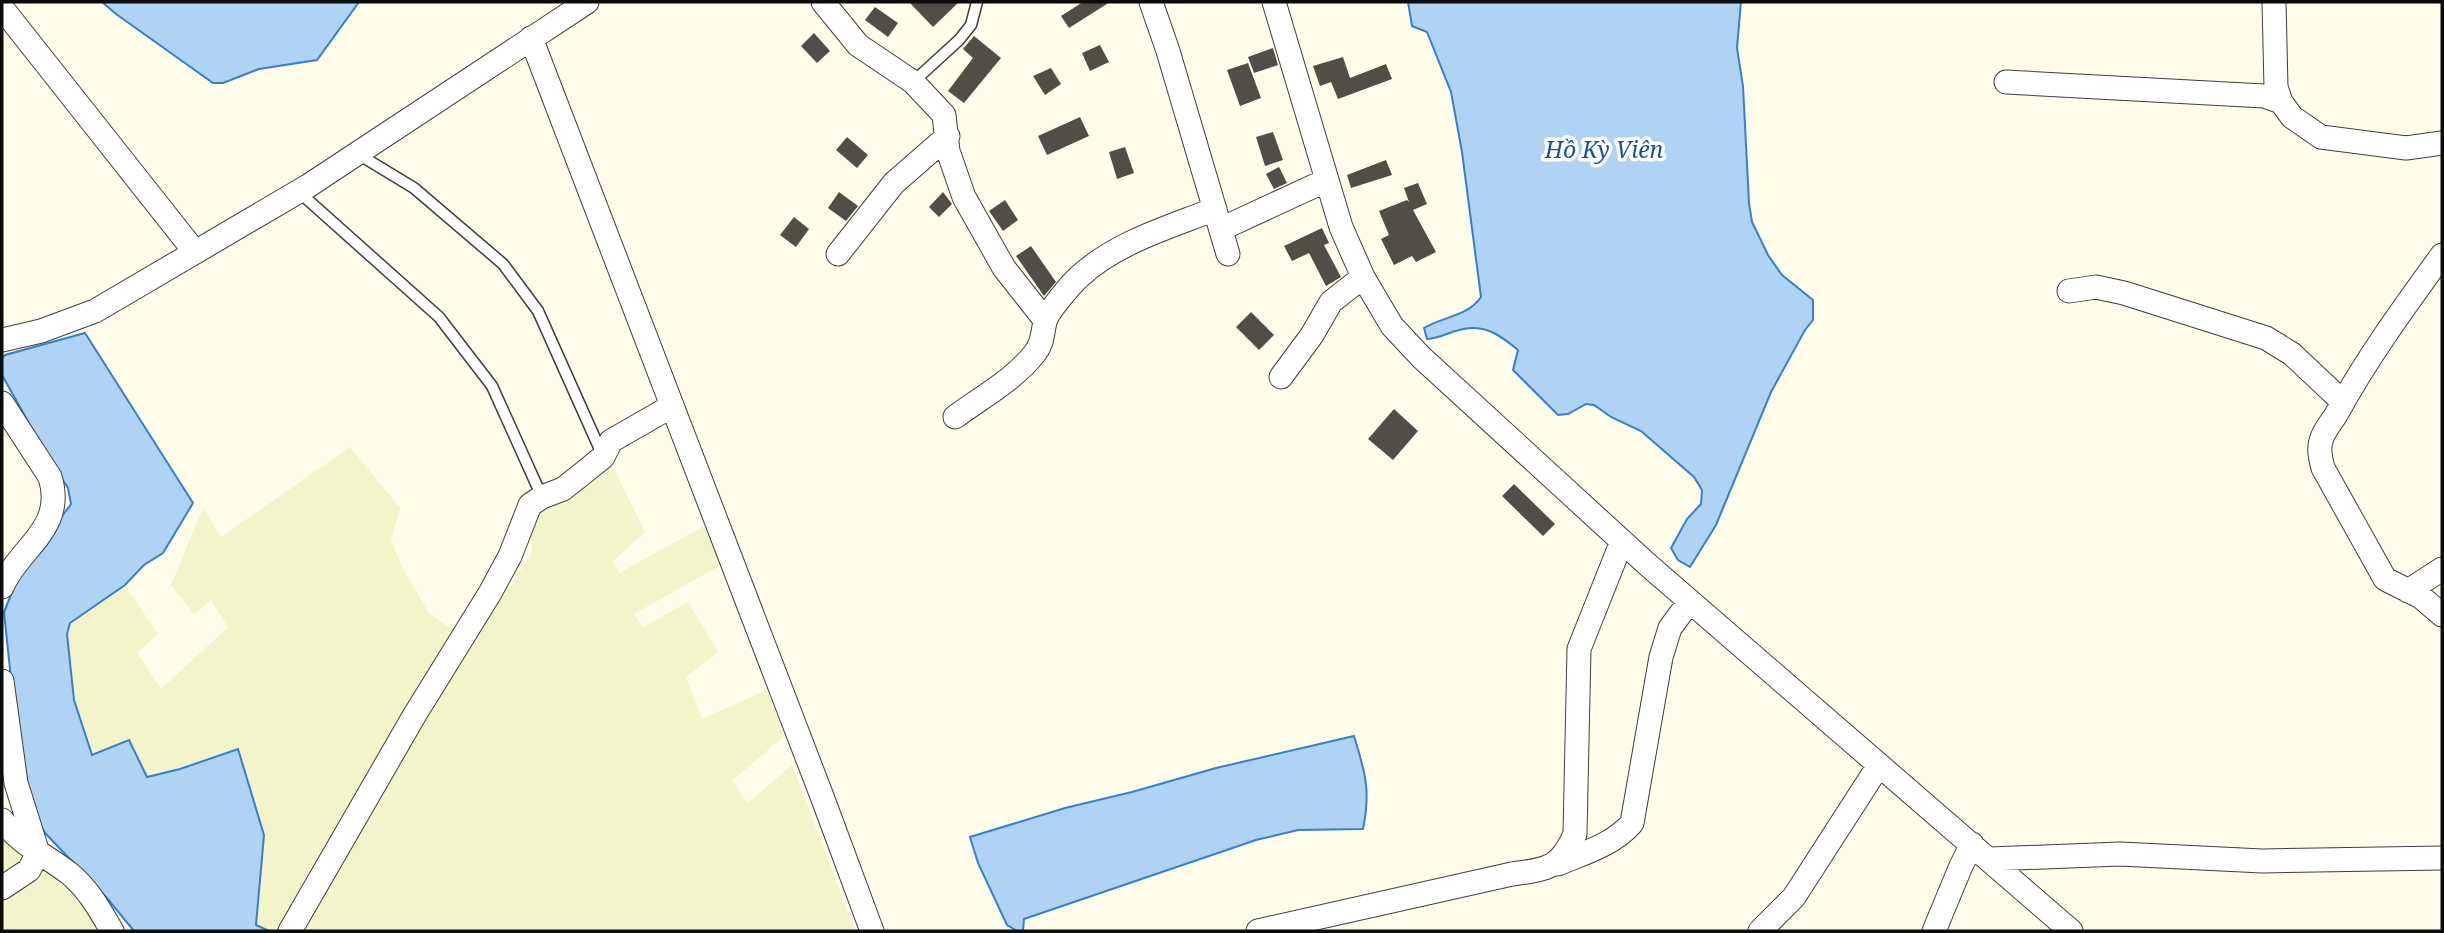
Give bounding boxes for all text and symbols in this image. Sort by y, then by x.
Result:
water label: Hồ Kỳ Viên [1544,133,1664,165]

